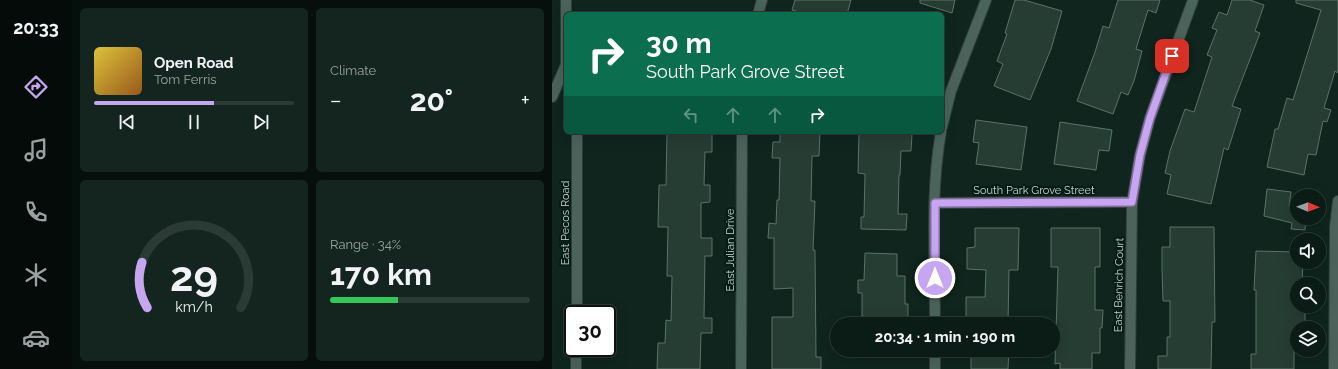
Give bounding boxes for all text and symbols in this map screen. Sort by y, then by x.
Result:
text: 20:33 [13,17,59,38]
text: 30 m [646,27,712,60]
icon: right [580,28,632,80]
pin [1155,39,1189,73]
icon: arrive [1161,45,1183,67]
text: Open Road [154,54,234,72]
text: South Park Grove Street [646,61,844,82]
text: Climate [330,63,376,78]
text: Tom Ferris [154,72,217,87]
icon: directions [22,73,50,101]
text: 20° [410,83,453,118]
text: − [330,87,342,113]
text: + [521,87,530,113]
icon: left [680,104,702,126]
icon: ahead [722,104,744,126]
icon: ahead [764,104,786,126]
icon: right [806,104,828,126]
icon: previous [116,111,138,133]
icon: pause [183,111,205,133]
icon: next [250,111,272,133]
icon: music [22,136,50,164]
street label: East Pecos Road [559,181,572,265]
street label: South Park Grove Street [973,184,1095,197]
north arrow [1290,189,1326,225]
map controls [1290,189,1326,357]
icon: phone [22,198,50,226]
street label: East Julian Drive [724,208,737,291]
button: sound [1290,233,1326,269]
text: Range · 34% [330,237,401,252]
street label: East Benrich Court [1112,237,1126,332]
text: 29 [170,252,218,301]
text: 170 km [330,257,432,292]
position arrow [914,257,956,299]
icon: climate [22,261,50,289]
button: search [1290,277,1326,313]
text: km/h [175,299,213,315]
speed limit sign: 30 [564,305,616,357]
button: layers [1290,321,1326,357]
icon: car [22,324,50,352]
text: 20:34 · 1 min · 190 m [875,328,1015,346]

